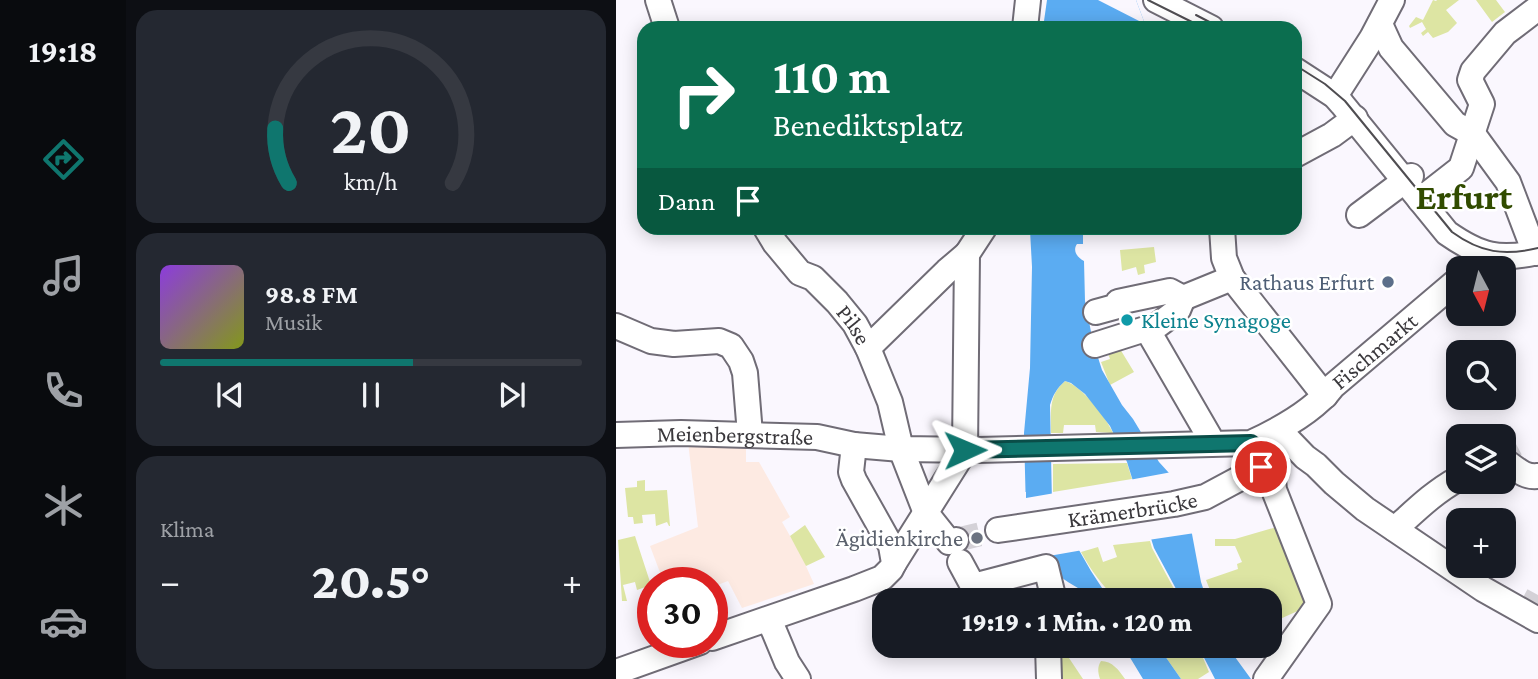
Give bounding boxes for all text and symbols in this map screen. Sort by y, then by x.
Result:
text: 19:18 [29,33,97,69]
icon: right [658,49,749,140]
text: 110 m [773,49,890,104]
text: 20 [330,88,412,169]
text: Benediktsplatz [773,107,963,143]
icon: directions [39,135,88,184]
text: km/h [344,167,398,194]
district label: Erfurt [1416,176,1513,217]
icon: arrive [729,182,767,220]
text: Dann [658,187,715,216]
icon: music [39,251,88,300]
north arrow [1446,256,1516,326]
map controls [1446,256,1516,578]
place label: Rathaus Erfurt [1239,269,1374,295]
marker: Rathaus Erfurt [1380,274,1396,290]
text: 98.8 FM [265,280,358,309]
street label: Pilse [832,299,877,349]
place label: Kleine Synagoge [1141,307,1291,333]
street label: Fischmarkt [1326,307,1423,395]
text: Musik [265,309,322,335]
marker: Kleine Synagoge [1119,312,1135,328]
button: search [1446,340,1516,410]
icon: phone [39,366,88,415]
icon: previous [211,376,249,414]
icon: pause [352,376,390,414]
icon: next [493,376,531,414]
position arrow [928,413,1002,487]
street label: Meienbergstraße [656,420,813,450]
button: layers [1446,424,1516,494]
pin [1231,437,1291,497]
icon: arrive [1242,448,1280,486]
icon: climate [39,481,88,530]
street label: Krämerbrücke [1066,486,1200,533]
button: + [1446,508,1516,578]
text: Klima [160,516,214,542]
place label: Ägidienkirche [836,525,963,551]
marker: Ägidienkirche [969,530,985,546]
text: 20.5° [311,551,431,609]
text: − [160,560,180,602]
text: + [562,560,582,602]
speed limit sign: 30 [637,567,728,658]
icon: car [39,597,88,646]
text: 19:19 · 1 Min. · 120 m [962,608,1192,637]

